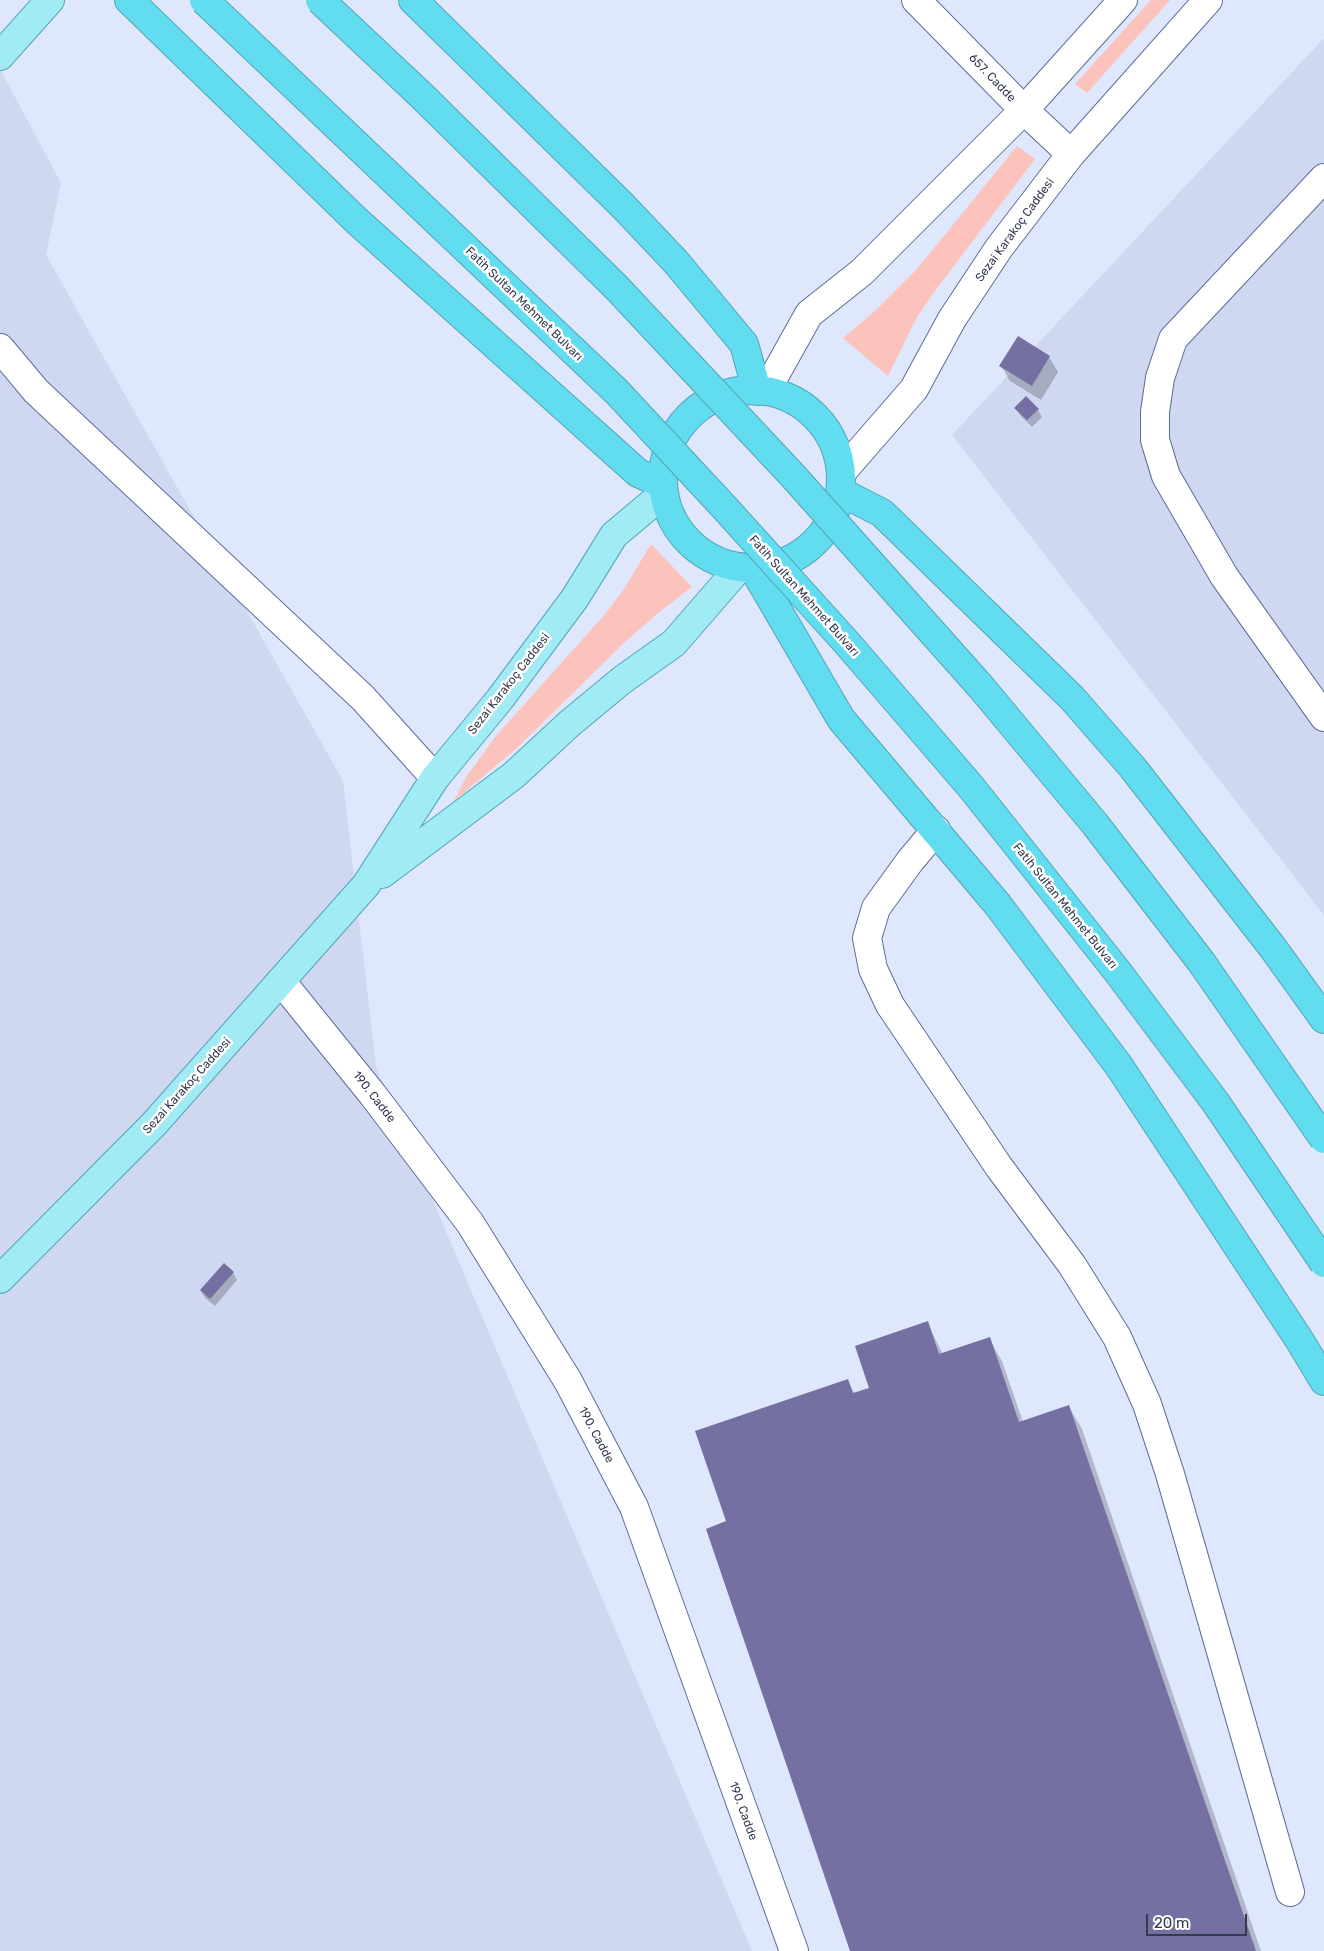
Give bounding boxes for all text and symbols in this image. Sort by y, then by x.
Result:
street label: 657. Cadde [966,51,1018,105]
street label: Sezai Karakoç Caddesi [973,175,1057,285]
street label: Fatih Sultan Mehmet Bulvarı [462,244,586,364]
street label: Fatih Sultan Mehmet Bulvarı [746,533,862,659]
street label: Sezai Karakoç Caddesi [465,630,553,738]
street label: Fatih Sultan Mehmet Bulvarı [1010,840,1120,972]
street label: Sezai Karakoç Caddesi [140,1035,234,1137]
street label: 190. Cadde [349,1068,399,1126]
street label: 190. Cadde [575,1405,617,1465]
street label: 190. Cadde [726,1780,760,1842]
scale bar [1149,1904,1250,1936]
text: 20 m [1154,1914,1189,1932]

